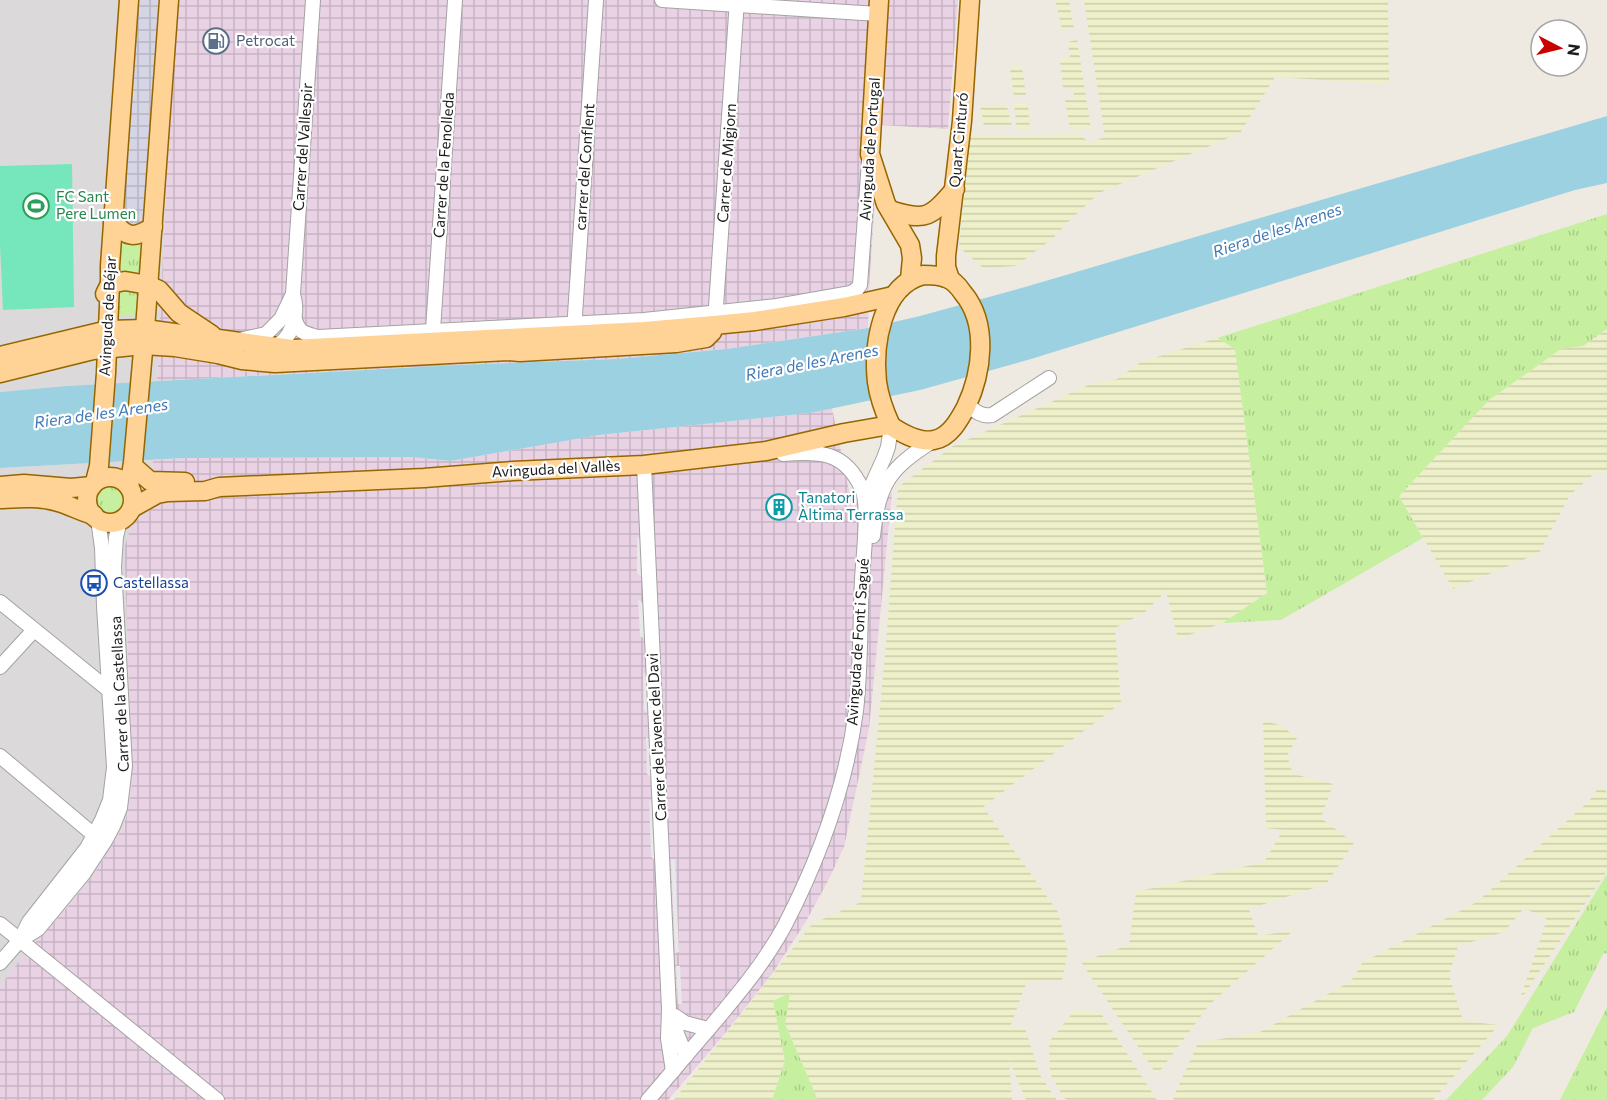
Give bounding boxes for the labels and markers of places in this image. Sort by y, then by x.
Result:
fuel station icon: Petrocat [201,26,231,56]
place label: Petrocat [236,31,295,49]
place label: FC Sant Pere Lumen [56,187,136,222]
sports icon: FC Sant Pere Lumen [21,191,51,221]
place label: Tanatori Àltima Terrassa [798,488,904,523]
building icon: Tanatori Àltima Terrassa [764,492,794,522]
bus stop icon: Castellassa [79,568,109,598]
place label: Castellassa [113,573,189,591]

